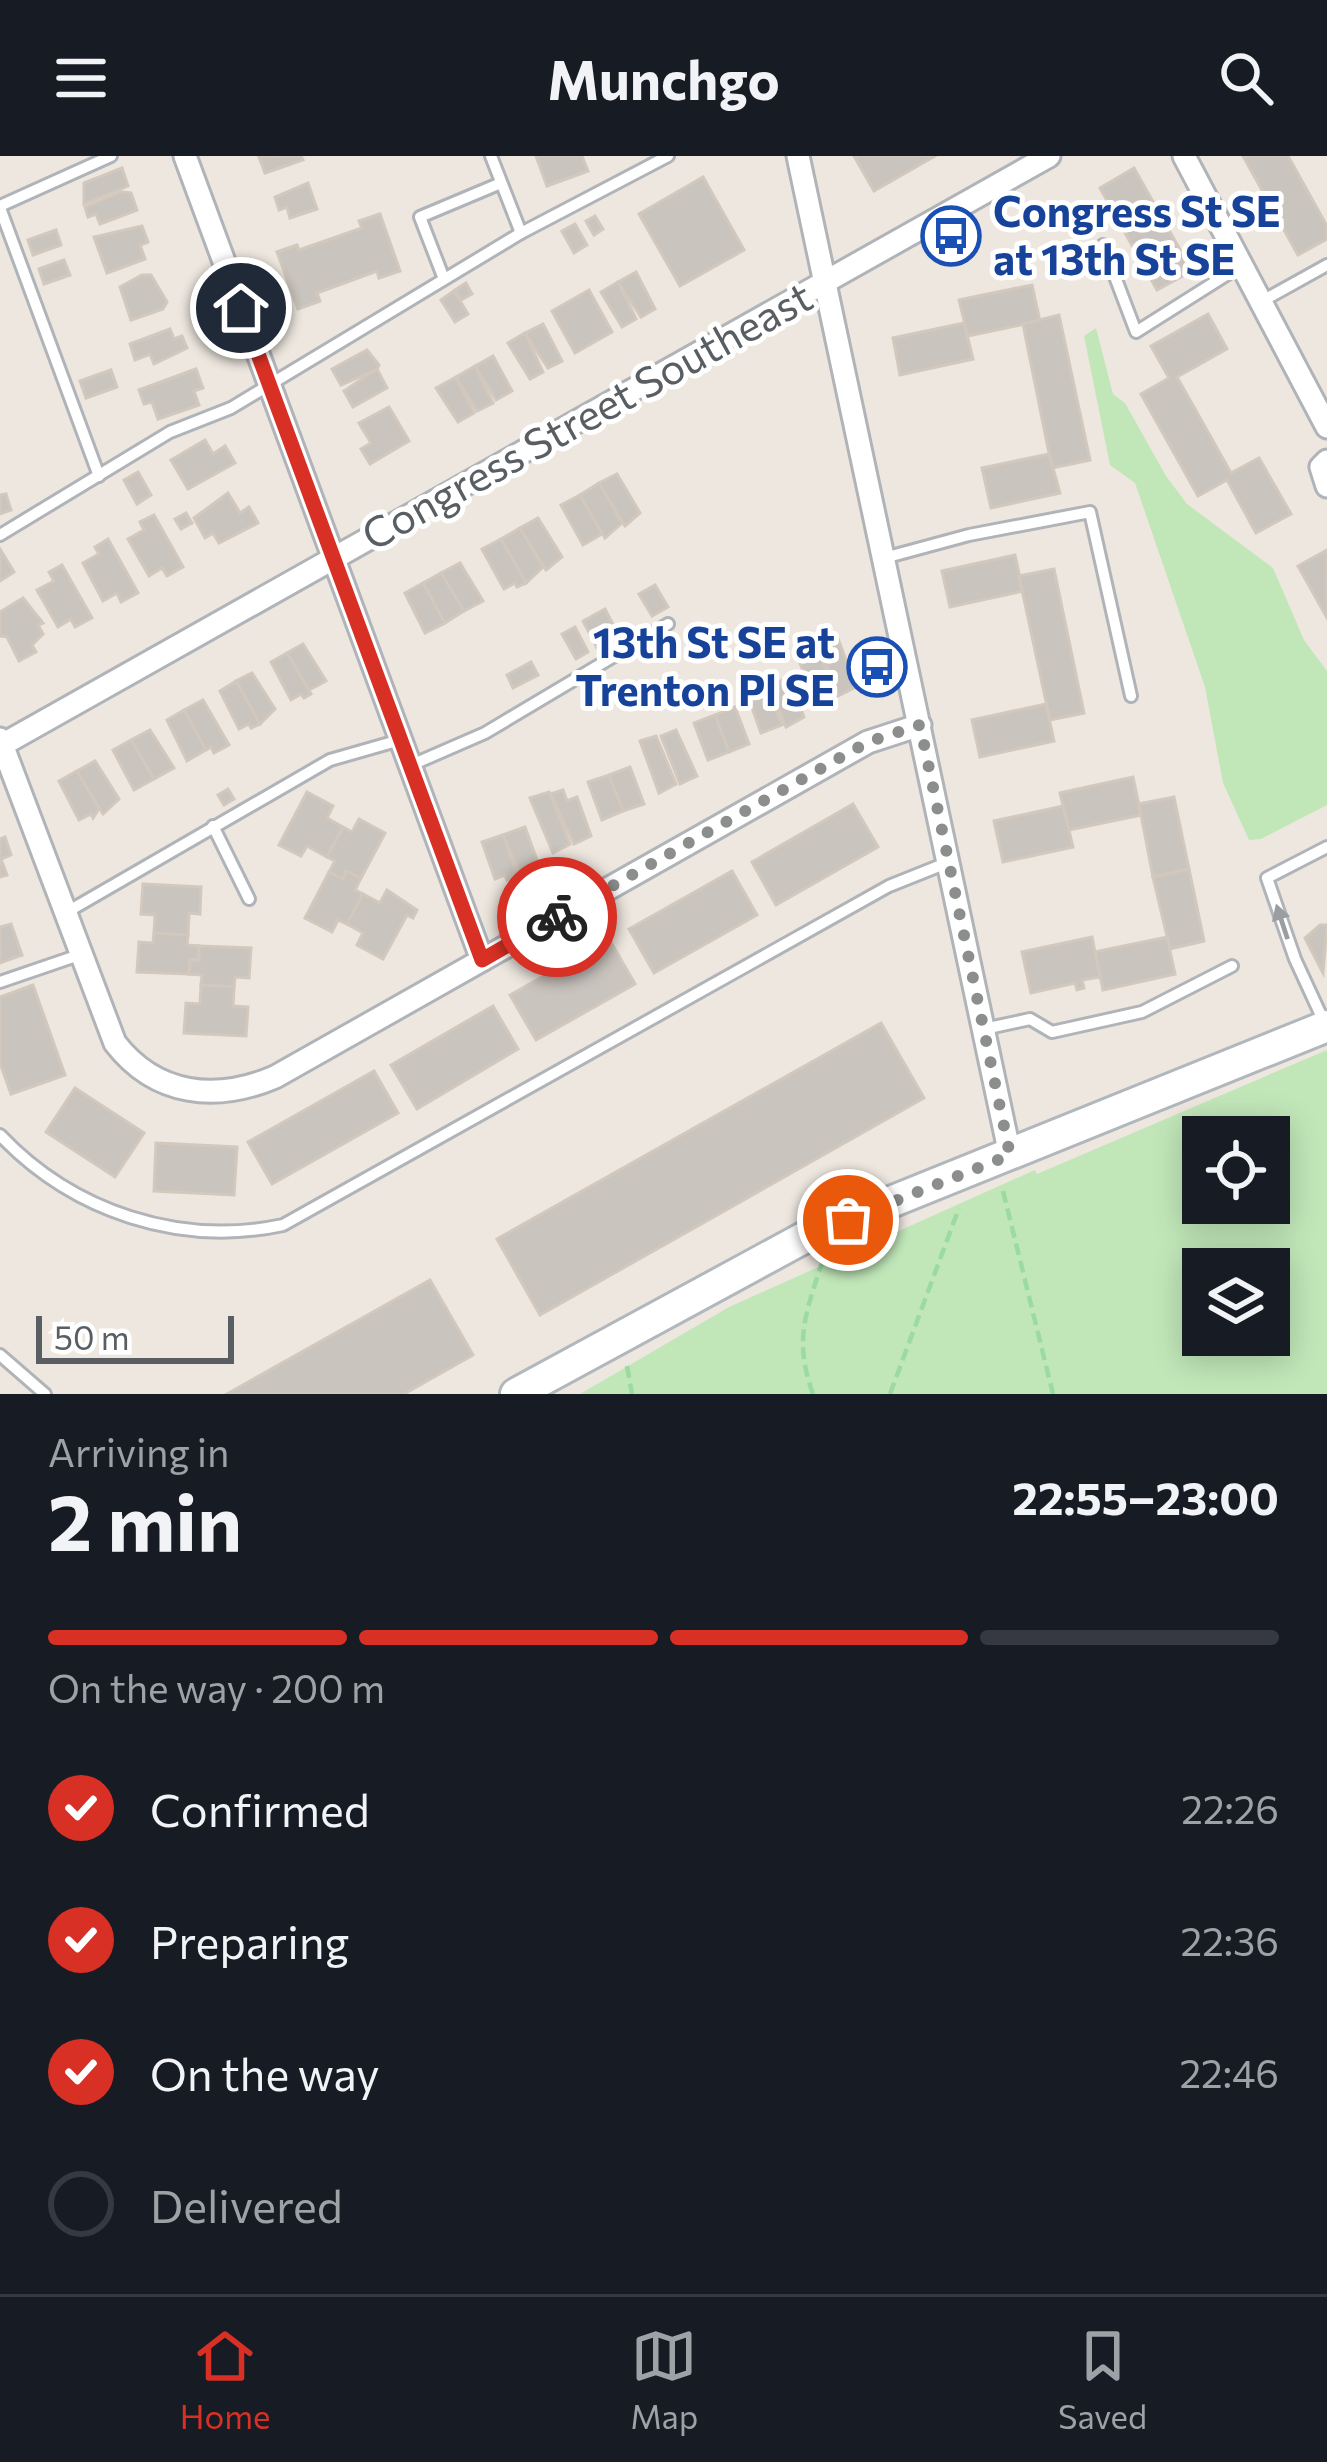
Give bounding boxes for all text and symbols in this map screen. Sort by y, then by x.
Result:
icon: menu [48,45,114,111]
text: Munchgo [547,45,780,111]
icon: search [1213,45,1279,111]
place label: Congress St SE at 13th St SE [993,184,1281,284]
bus stop icon: Congress St SE at 13th St SE [920,205,982,267]
pin [190,257,292,359]
street label: Congress Street Southeast [352,269,820,560]
icon: home [208,275,274,341]
place label: 13th St SE at Trenton Pl SE [575,615,835,715]
bus stop icon: 13th St SE at Trenton Pl SE [846,636,908,698]
courier [497,857,617,977]
icon: bike [524,884,590,950]
one-way arrow [1272,903,1291,940]
map controls [1182,1116,1290,1356]
button: locate [1182,1116,1290,1224]
pin [797,1169,899,1271]
icon: bag [815,1187,881,1253]
button: layers [1182,1248,1290,1356]
scale bar [36,1310,234,1363]
text: 50 m [54,1316,130,1357]
text: Arriving in [48,1427,229,1475]
text: 22:55–23:00 [1012,1469,1279,1524]
text: 2 min [48,1472,242,1567]
text: On the way · 200 m [48,1663,385,1711]
icon: check [48,1775,114,1841]
text: Confirmed [150,1781,370,1836]
text: 22:26 [1181,1784,1279,1832]
icon: check [48,1907,114,1973]
text: Preparing [150,1913,349,1968]
text: 22:36 [1181,1916,1279,1964]
icon: check [48,2039,114,2105]
text: On the way [150,2045,380,2100]
text: 22:46 [1179,2048,1279,2096]
text: Delivered [150,2177,343,2232]
tab: Home [180,2323,271,2436]
tab: Map [630,2323,698,2436]
tab: Saved [1058,2323,1147,2436]

